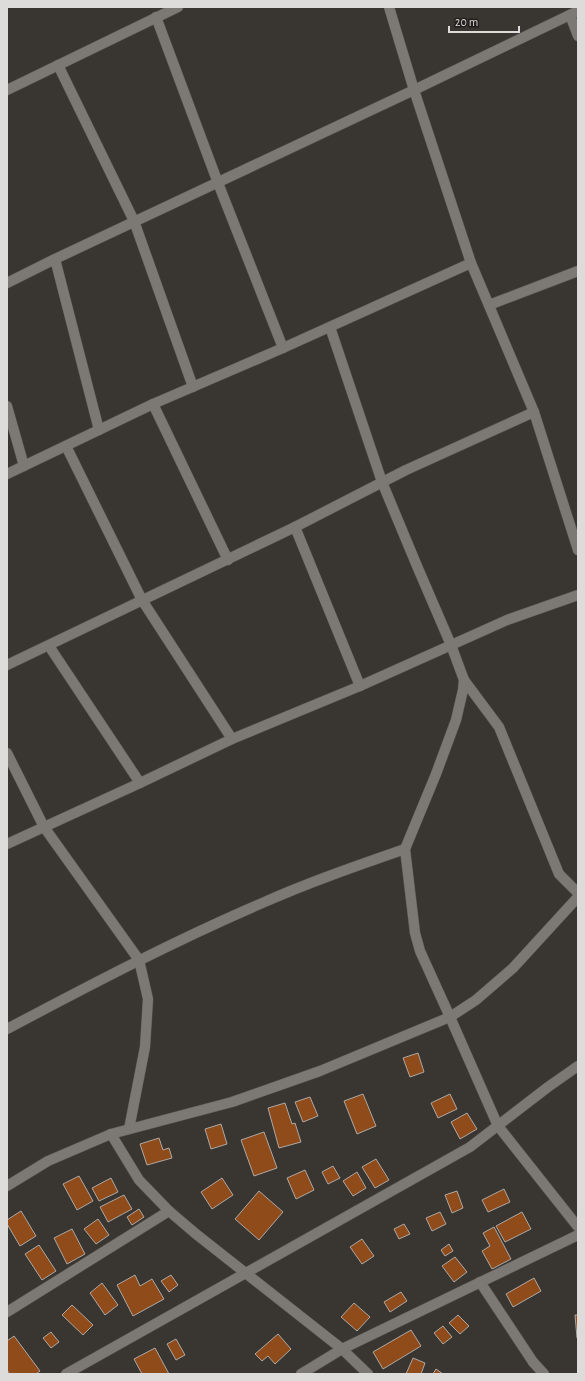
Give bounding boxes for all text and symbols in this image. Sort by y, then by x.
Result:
scale bar [449,8,519,34]
text: 20 m [455,16,478,28]

